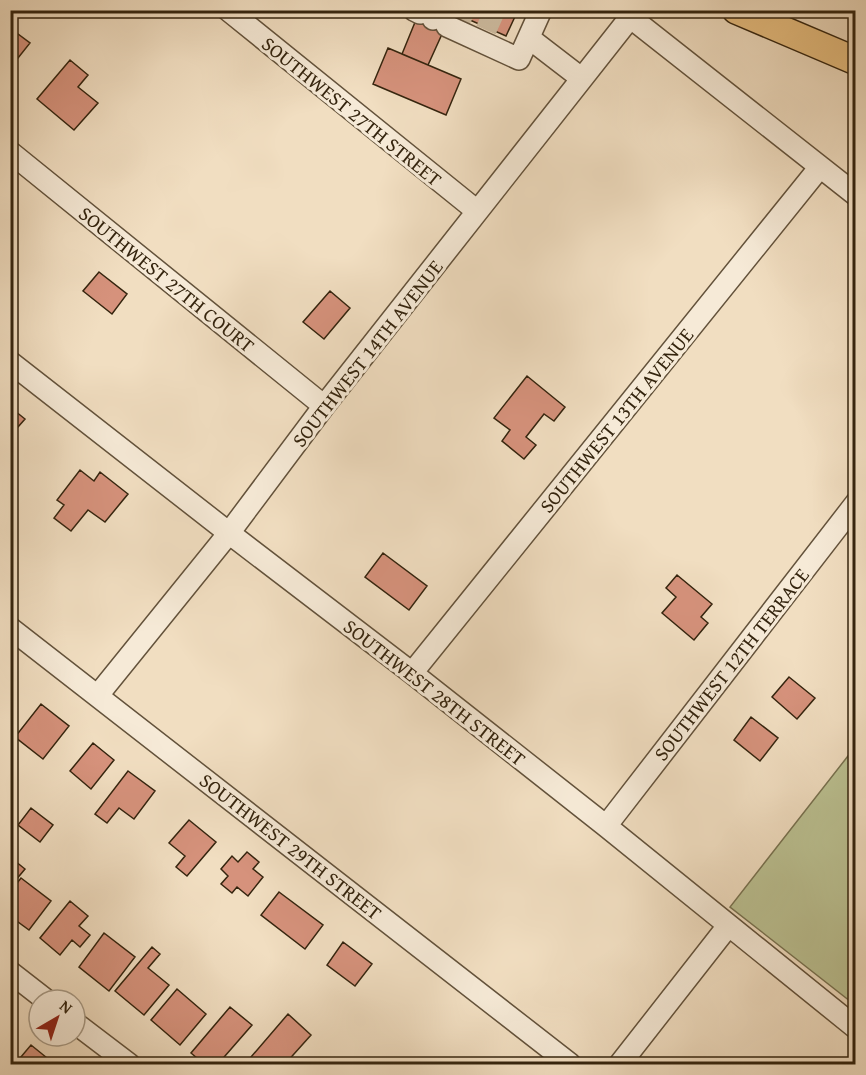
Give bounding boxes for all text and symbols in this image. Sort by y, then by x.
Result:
street label: SOUTHWEST 27TH STREET [256,29,448,193]
street label: SOUTHWEST 27TH COURT [73,199,261,359]
street label: SOUTHWEST 14TH AVENUE [285,253,449,453]
street label: SOUTHWEST 13TH AVENUE [532,321,700,519]
street label: SOUTHWEST 12TH TERRACE [646,562,816,766]
street label: SOUTHWEST 28TH STREET [338,612,532,772]
street label: SOUTHWEST 29TH STREET [194,766,388,926]
north arrow [27,988,87,1048]
text: N [55,994,78,1019]

